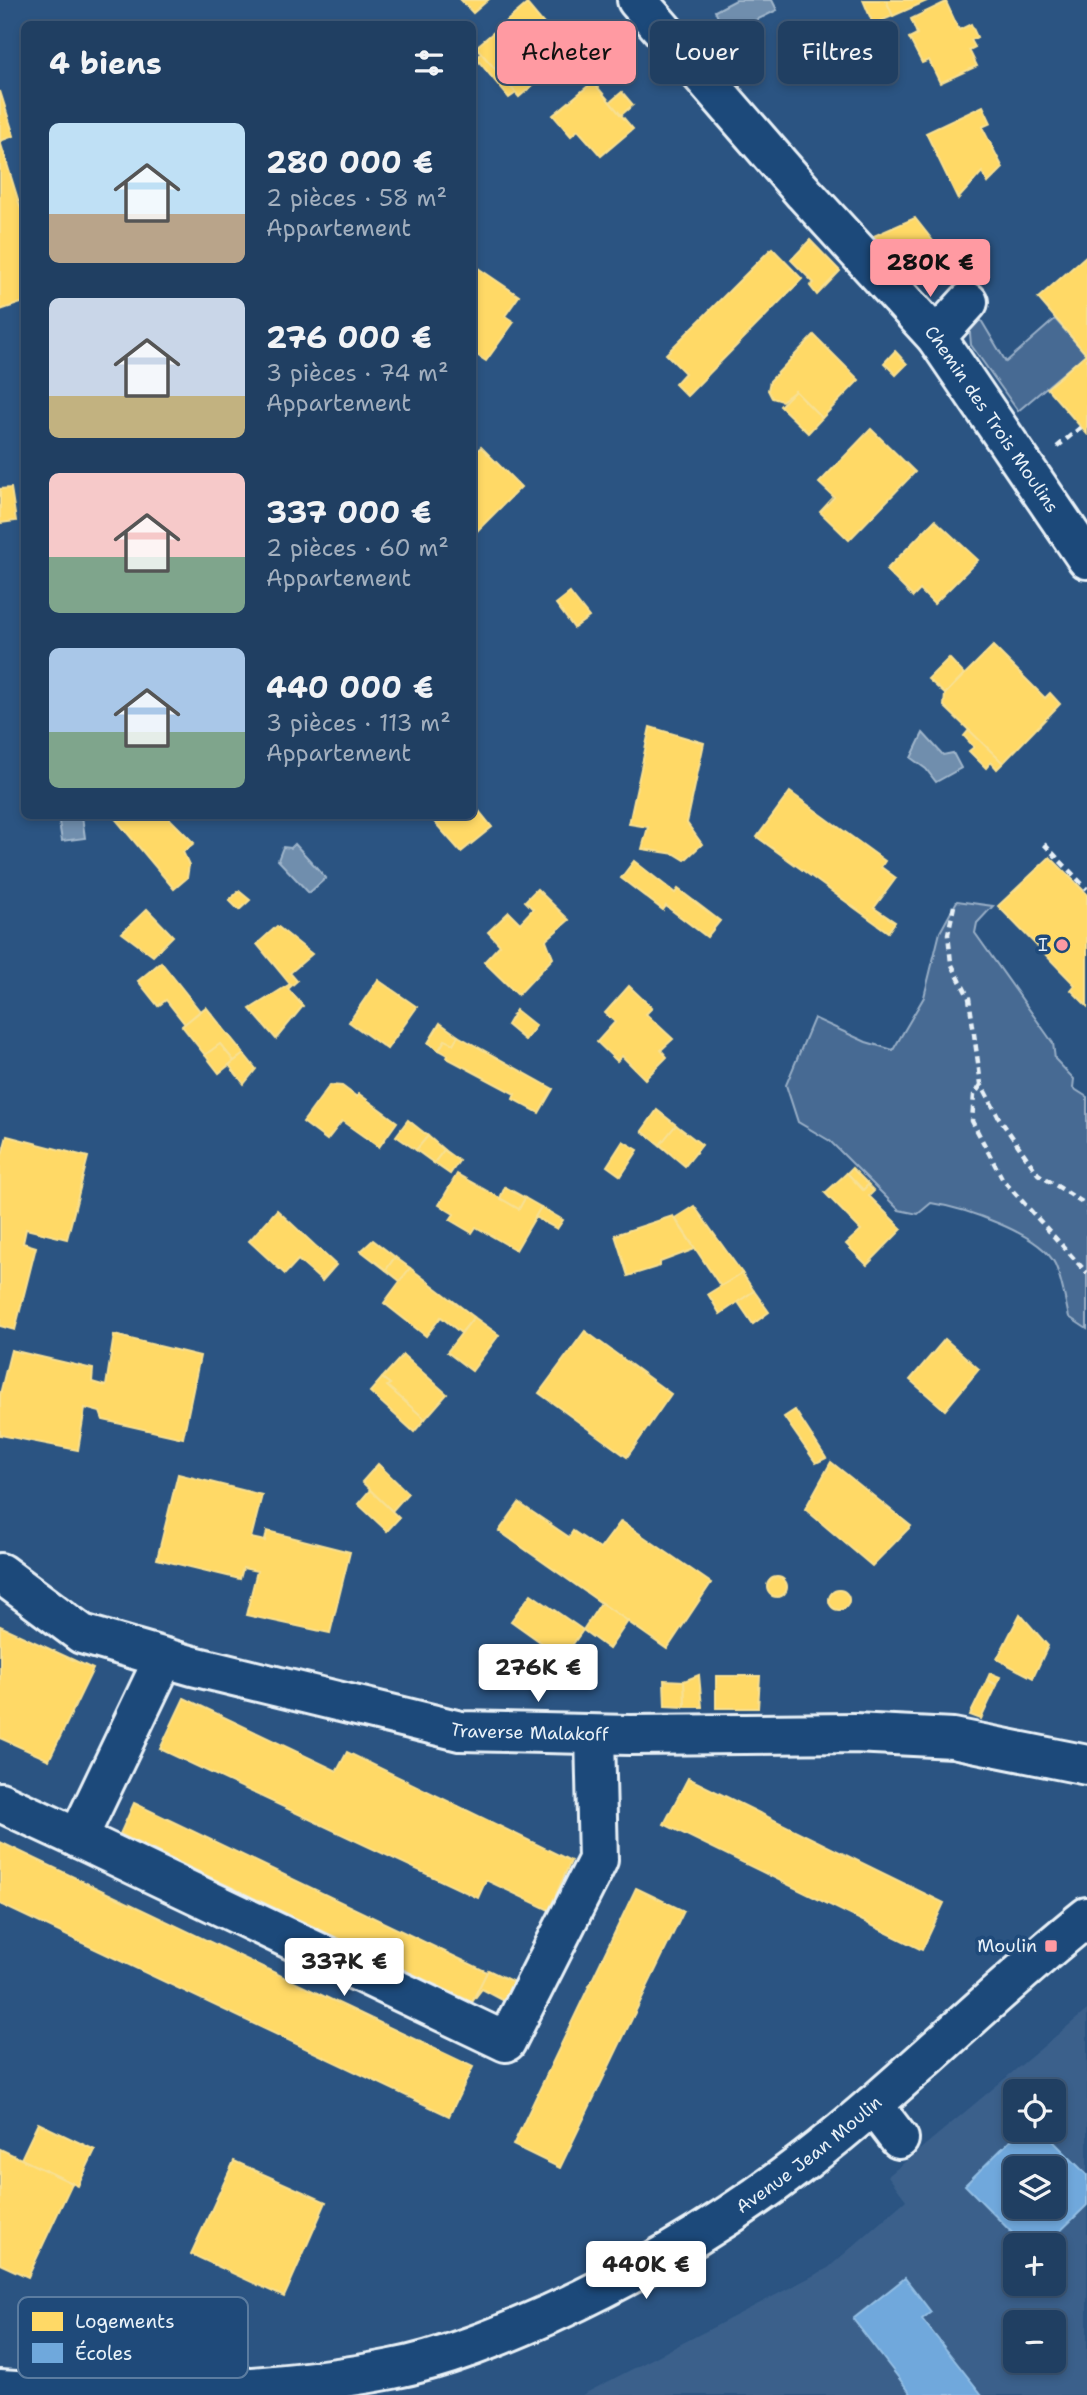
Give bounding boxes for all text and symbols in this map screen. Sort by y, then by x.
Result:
chip: Acheter [497,21,636,84]
chip: Louer [650,21,764,84]
chip: Filtres [778,21,898,84]
text: 4 biens [49,43,162,84]
icon: filters [410,44,448,82]
text: 280 000 € [266,142,433,183]
icon: home [105,151,189,235]
text: 2 pièces · 58 m² [266,183,447,213]
text: Appartement [266,213,411,243]
pin: 280K € [873,240,987,299]
text: 280K € [886,247,974,277]
text: 276 000 € [266,317,432,358]
street label: Chemin des Trois Moulins [919,320,1064,518]
icon: home [105,326,189,410]
text: 3 pièces · 74 m² [266,358,449,388]
text: Appartement [266,388,411,418]
text: 337 000 € [266,492,432,533]
icon: home [105,501,189,585]
text: 2 pièces · 60 m² [266,533,449,563]
text: Appartement [266,563,411,593]
text: 440 000 € [266,667,433,708]
icon: home [105,676,189,760]
text: 3 pièces · 113 m² [266,708,451,738]
text: Appartement [266,738,411,768]
place label: I [1038,933,1048,957]
marker: I [1054,937,1070,953]
pin: 276K € [481,1644,595,1704]
text: 276K € [495,1652,581,1682]
street label: Traverse Malakoff [448,1717,609,1747]
place label: Moulin [977,1934,1037,1958]
pin: 337K € [287,1938,401,1998]
marker: Moulin [1043,1938,1059,1954]
text: 337K € [301,1946,387,1976]
map controls [1003,2079,1066,2373]
button: locate [1003,2079,1066,2142]
street label: Avenue Jean Moulin [731,2090,887,2219]
button: layers [1003,2156,1066,2219]
button: + [1003,2233,1066,2296]
pin: 440K € [589,2242,703,2301]
text: 440K € [602,2249,690,2279]
legend [18,2297,248,2378]
text: Logements [75,2309,175,2334]
button: − [1003,2310,1066,2373]
text: Écoles [75,2340,133,2366]

